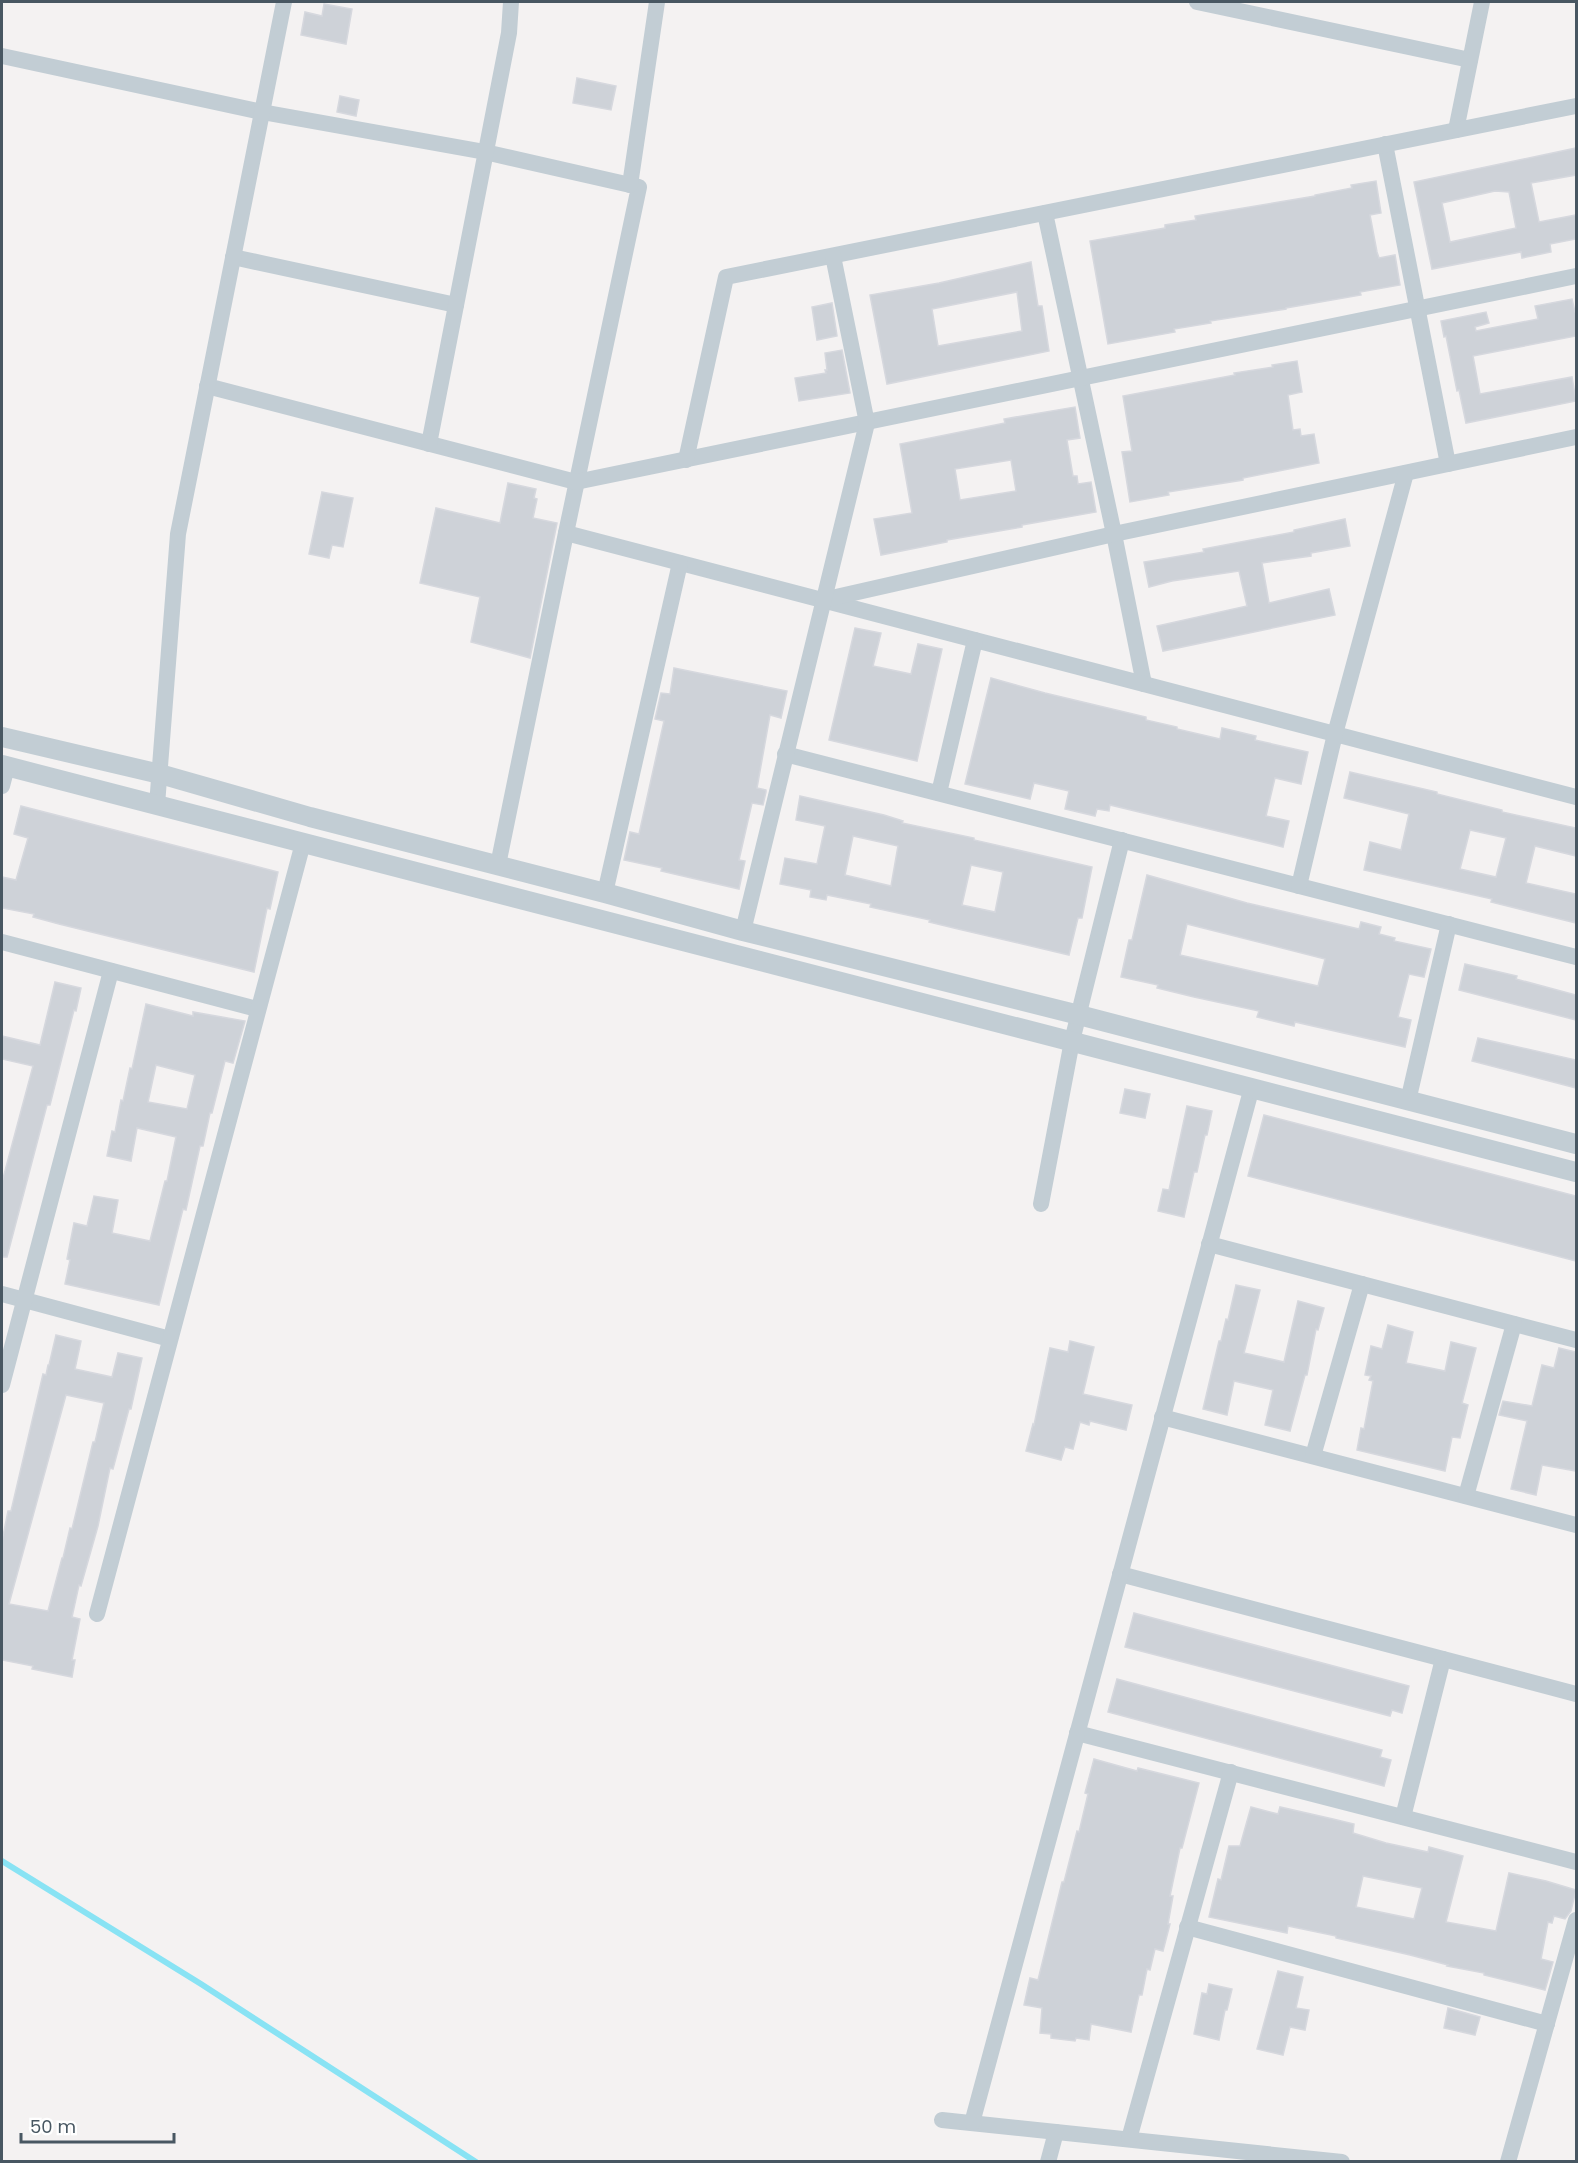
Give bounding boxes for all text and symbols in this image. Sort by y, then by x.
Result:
scale bar [21,2106,174,2144]
text: 50 m [30,2114,76,2139]

